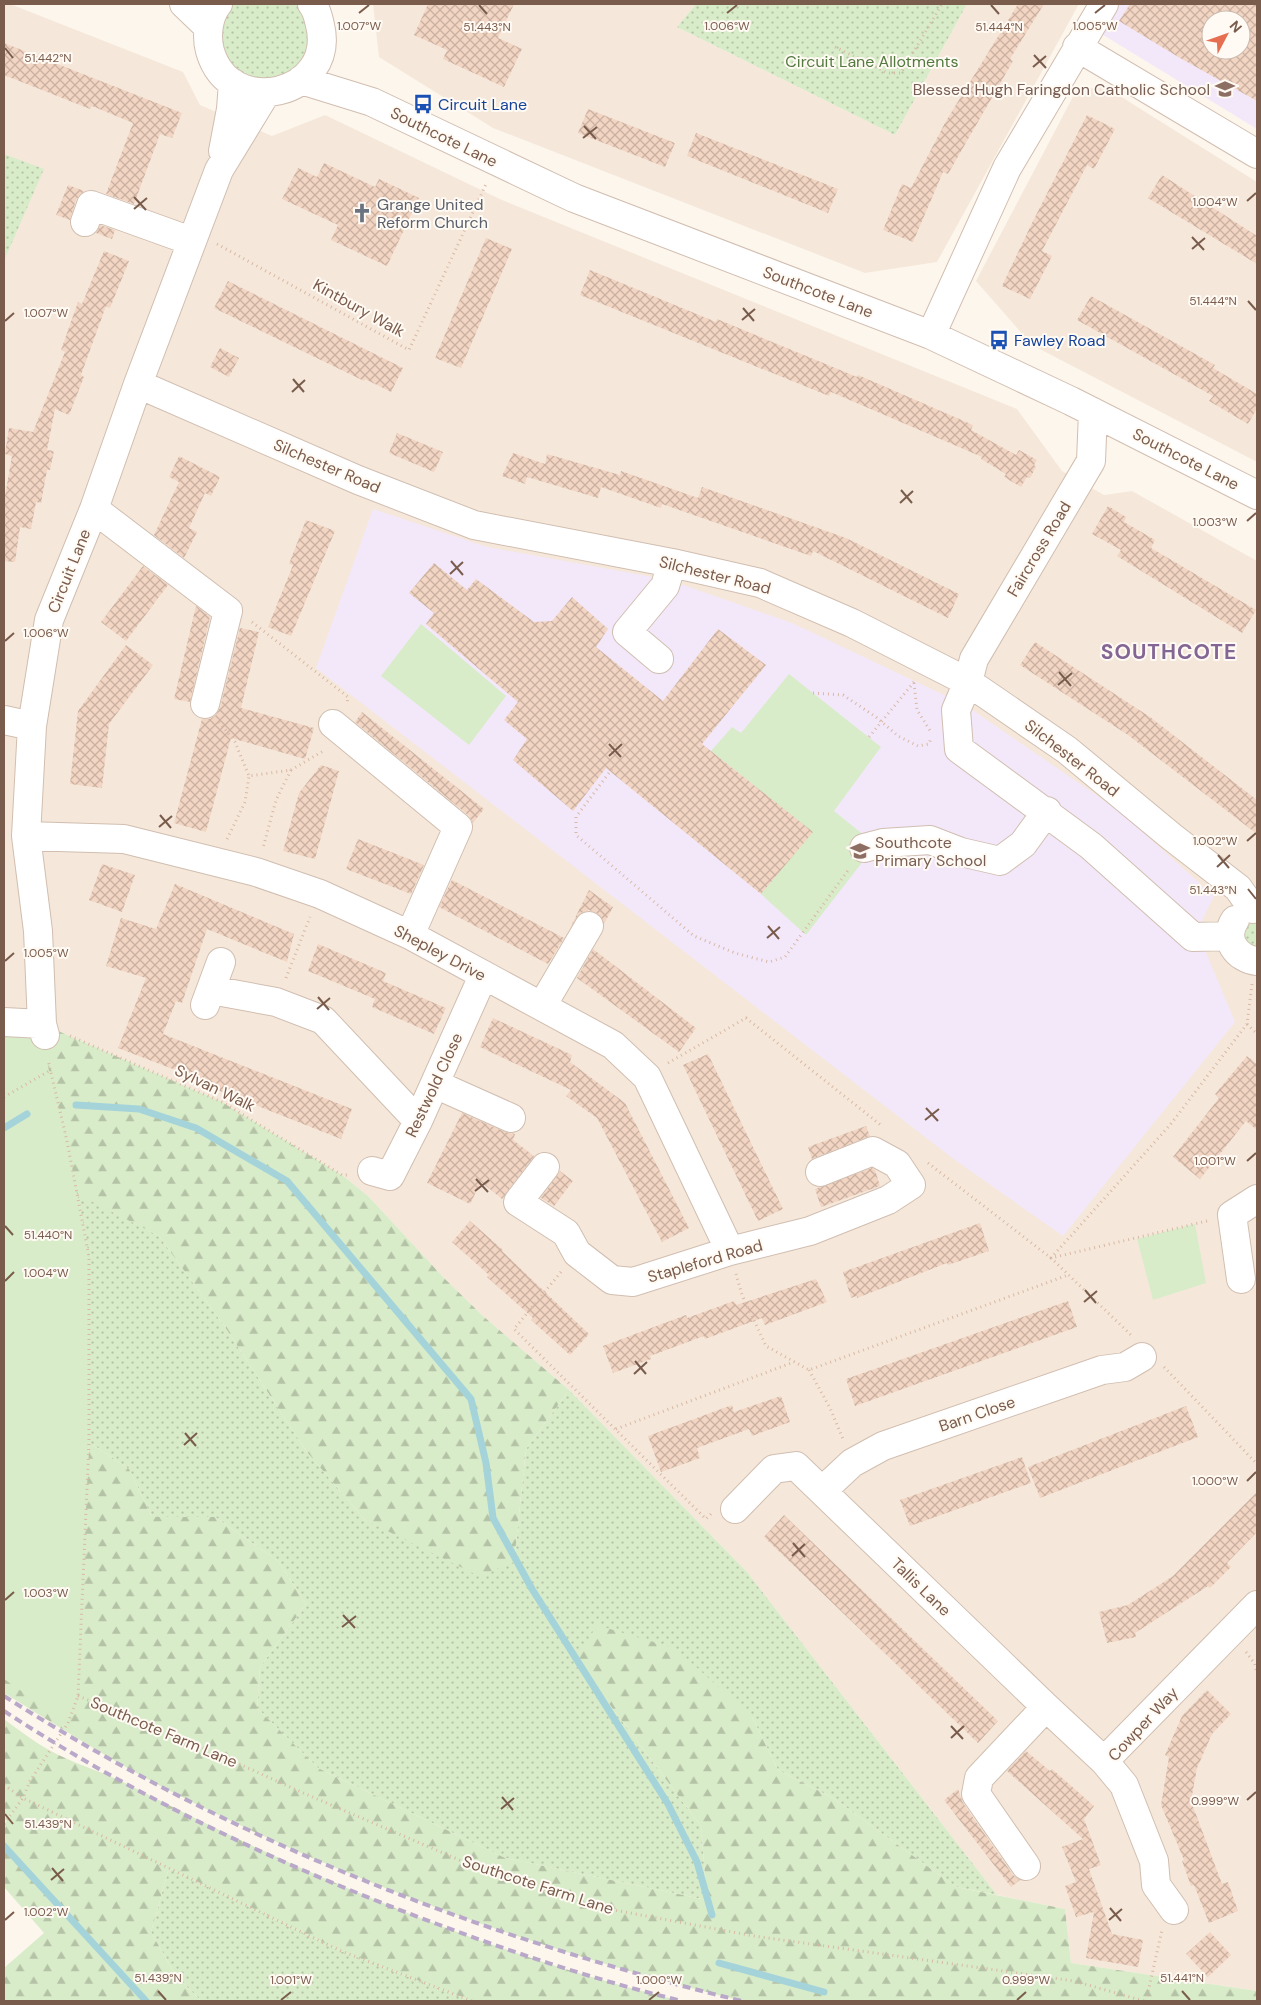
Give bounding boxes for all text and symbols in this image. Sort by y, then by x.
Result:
north arrow [1201,10,1251,60]
text: N [1226,17,1246,36]
text: 1.007°W [337,18,381,34]
text: 1.006°W [704,18,750,34]
text: 1.005°W [1072,18,1118,34]
text: 51.443°N [463,19,511,35]
text: 51.444°N [975,19,1023,35]
text: 51.442°N [24,50,72,66]
park label: Circuit Lane Allotments [785,51,959,72]
school or university icon: Blessed Hugh Faringdon Catholic School [1214,78,1236,100]
place label: Blessed Hugh Faringdon Catholic School [913,79,1210,100]
bus stop icon: Circuit Lane [412,93,434,115]
place label: Circuit Lane [438,94,527,115]
street label: Southcote Lane [387,102,501,172]
place label: Grange United Reform Church [377,194,488,233]
text: 1.004°W [1192,194,1238,210]
church icon: Grange United Reform Church [351,202,373,224]
street label: Southcote Lane [760,261,876,323]
street label: Kintbury Walk [309,274,409,342]
text: 51.444°N [1189,293,1237,309]
text: 1.007°W [24,305,68,321]
bus stop icon: Fawley Road [988,329,1010,351]
place label: Fawley Road [1014,330,1106,351]
street label: Southcote Lane [1129,423,1243,495]
street label: Silchester Road [270,434,384,498]
street label: Faircross Road [1002,497,1076,601]
text: 1.003°W [1193,514,1238,530]
street label: Circuit Lane [43,526,95,616]
street label: Silchester Road [657,551,773,599]
text: 1.006°W [23,625,69,641]
district label: SOUTHCOTE [1101,638,1237,666]
street label: Silchester Road [1020,715,1124,801]
place label: Southcote Primary School [875,832,986,871]
text: 1.002°W [1193,833,1238,849]
school or university icon: Southcote Primary School [849,840,871,862]
text: 51.443°N [1189,882,1237,898]
street label: Shepley Drive [390,920,490,986]
text: 1.005°W [23,945,69,961]
street label: Restwold Close [401,1029,467,1141]
street label: Sylvan Walk [171,1060,259,1116]
text: 1.001°W [1194,1153,1236,1169]
text: 51.440°N [24,1227,72,1243]
street label: Stapleford Road [645,1235,765,1287]
text: 1.004°W [23,1265,69,1281]
street label: Barn Close [936,1391,1018,1437]
text: 1.000°W [1192,1473,1238,1489]
street label: Tallis Lane [887,1553,955,1621]
text: 1.003°W [24,1585,69,1601]
street label: Cowper Way [1103,1682,1183,1766]
street label: Southcote Farm Lane [87,1692,241,1772]
text: 0.999°W [1191,1793,1239,1809]
text: 51.439°N [24,1816,72,1832]
street label: Southcote Farm Lane [460,1851,616,1919]
text: 1.002°W [24,1904,69,1920]
text: 51.439°N [134,1970,182,1986]
text: 51.441°N [1160,1970,1204,1986]
text: 1.001°W [270,1972,312,1988]
text: 1.000°W [636,1972,682,1988]
text: 0.999°W [1002,1972,1050,1988]

